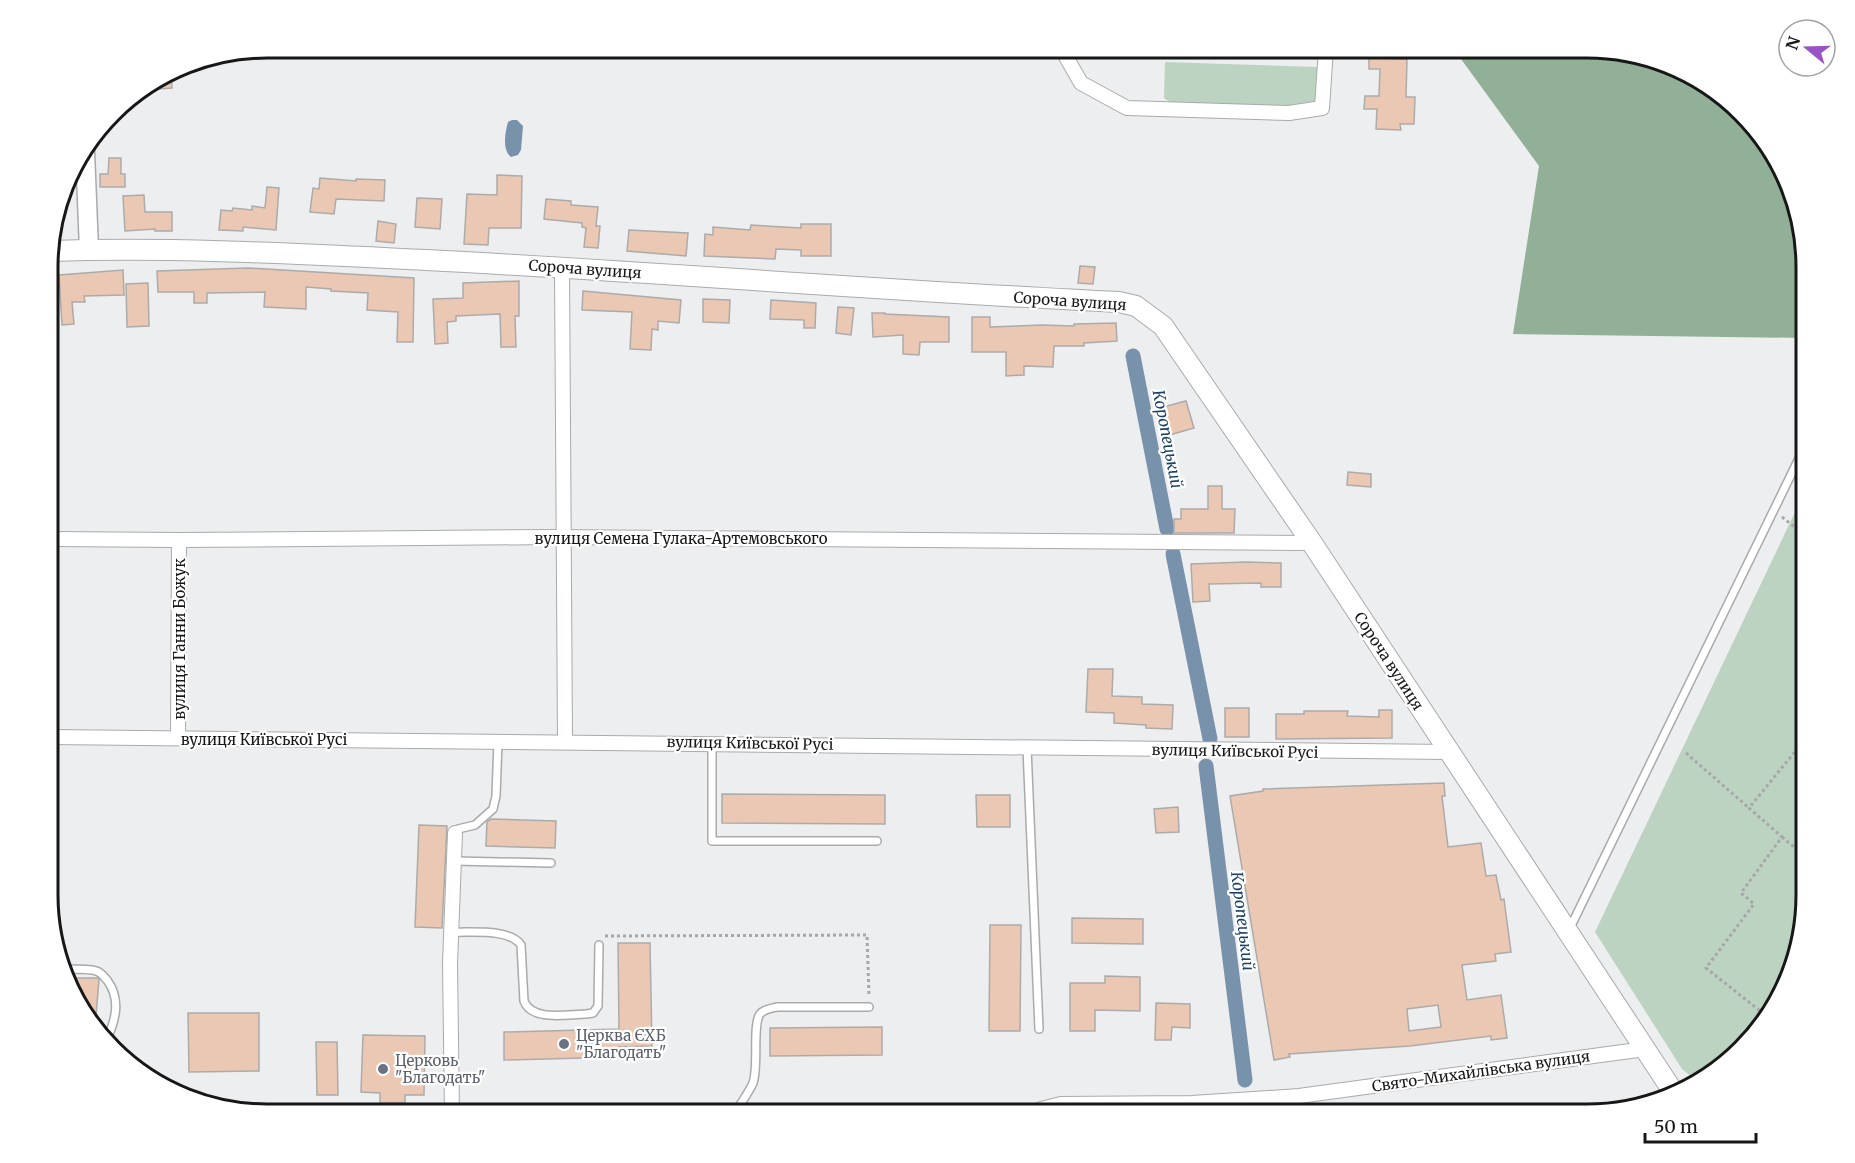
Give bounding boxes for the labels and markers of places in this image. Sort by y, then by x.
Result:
place label: Церква ЄХБ "Благодать" [576,1026,666,1062]
marker: Церква ЄХБ "Благодать" [557,1037,571,1051]
place label: Церковь "Благодать" [395,1051,485,1087]
marker: Церковь "Благодать" [376,1062,390,1076]

